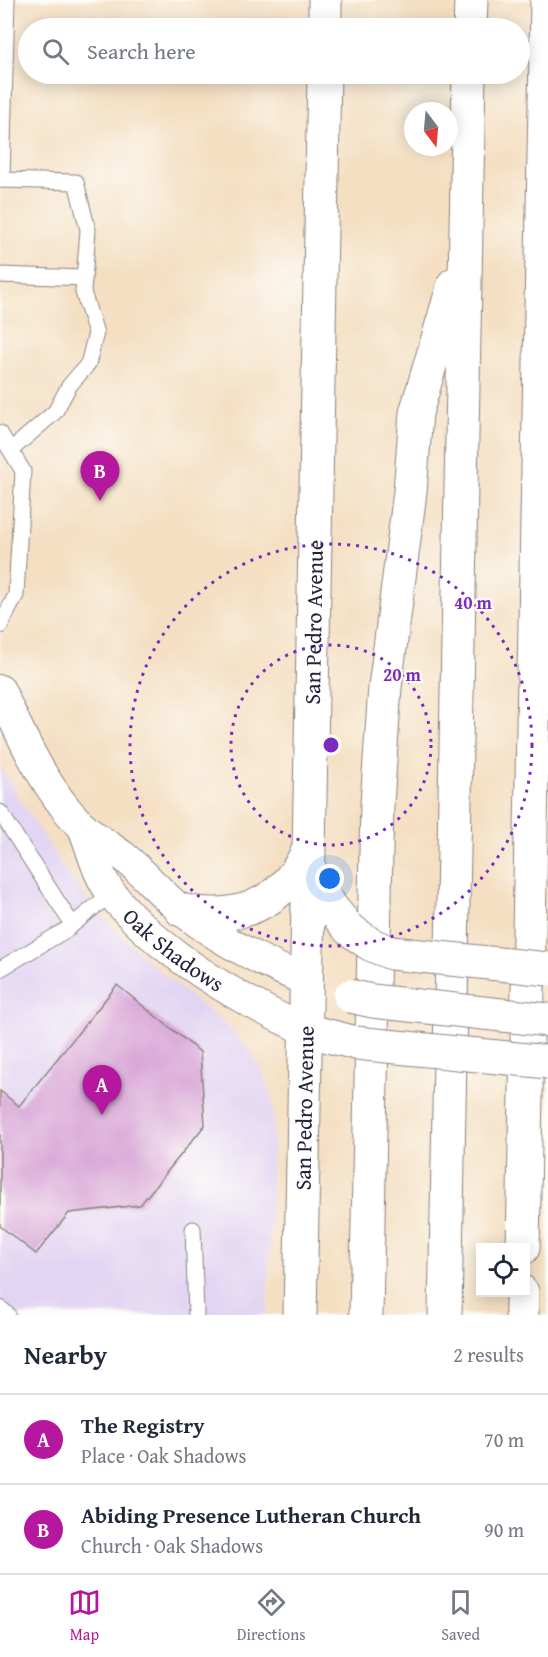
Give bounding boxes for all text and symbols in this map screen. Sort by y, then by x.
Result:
search box [18,18,530,84]
icon: search [39,35,72,68]
text: Search here [87,35,196,67]
north arrow [404,102,458,156]
pin: B [80,452,120,501]
street label: San Pedro Avenue [296,539,331,705]
text: 40 m [454,589,493,616]
text: 20 m [383,661,422,688]
centre of rings [321,735,341,755]
your location [315,864,344,893]
street label: Oak Shadows [116,901,230,1000]
street label: San Pedro Avenue [286,1025,322,1191]
pin: A [82,1066,122,1115]
map controls [476,1243,530,1297]
button: locate [476,1243,530,1297]
text: Nearby [24,1335,107,1374]
text: 2 results [453,1340,524,1369]
text: The Registry [81,1409,205,1441]
text: A [37,1425,50,1454]
text: 70 m [484,1425,524,1454]
text: Place · Oak Shadows [81,1441,247,1470]
text: Abiding Presence Lutheran Church [81,1499,421,1531]
text: B [37,1515,50,1544]
text: 90 m [484,1515,524,1544]
text: Church · Oak Shadows [81,1531,263,1560]
tab: Map [68,1586,101,1646]
tab: Directions [237,1586,306,1646]
tab: Saved [441,1586,480,1646]

